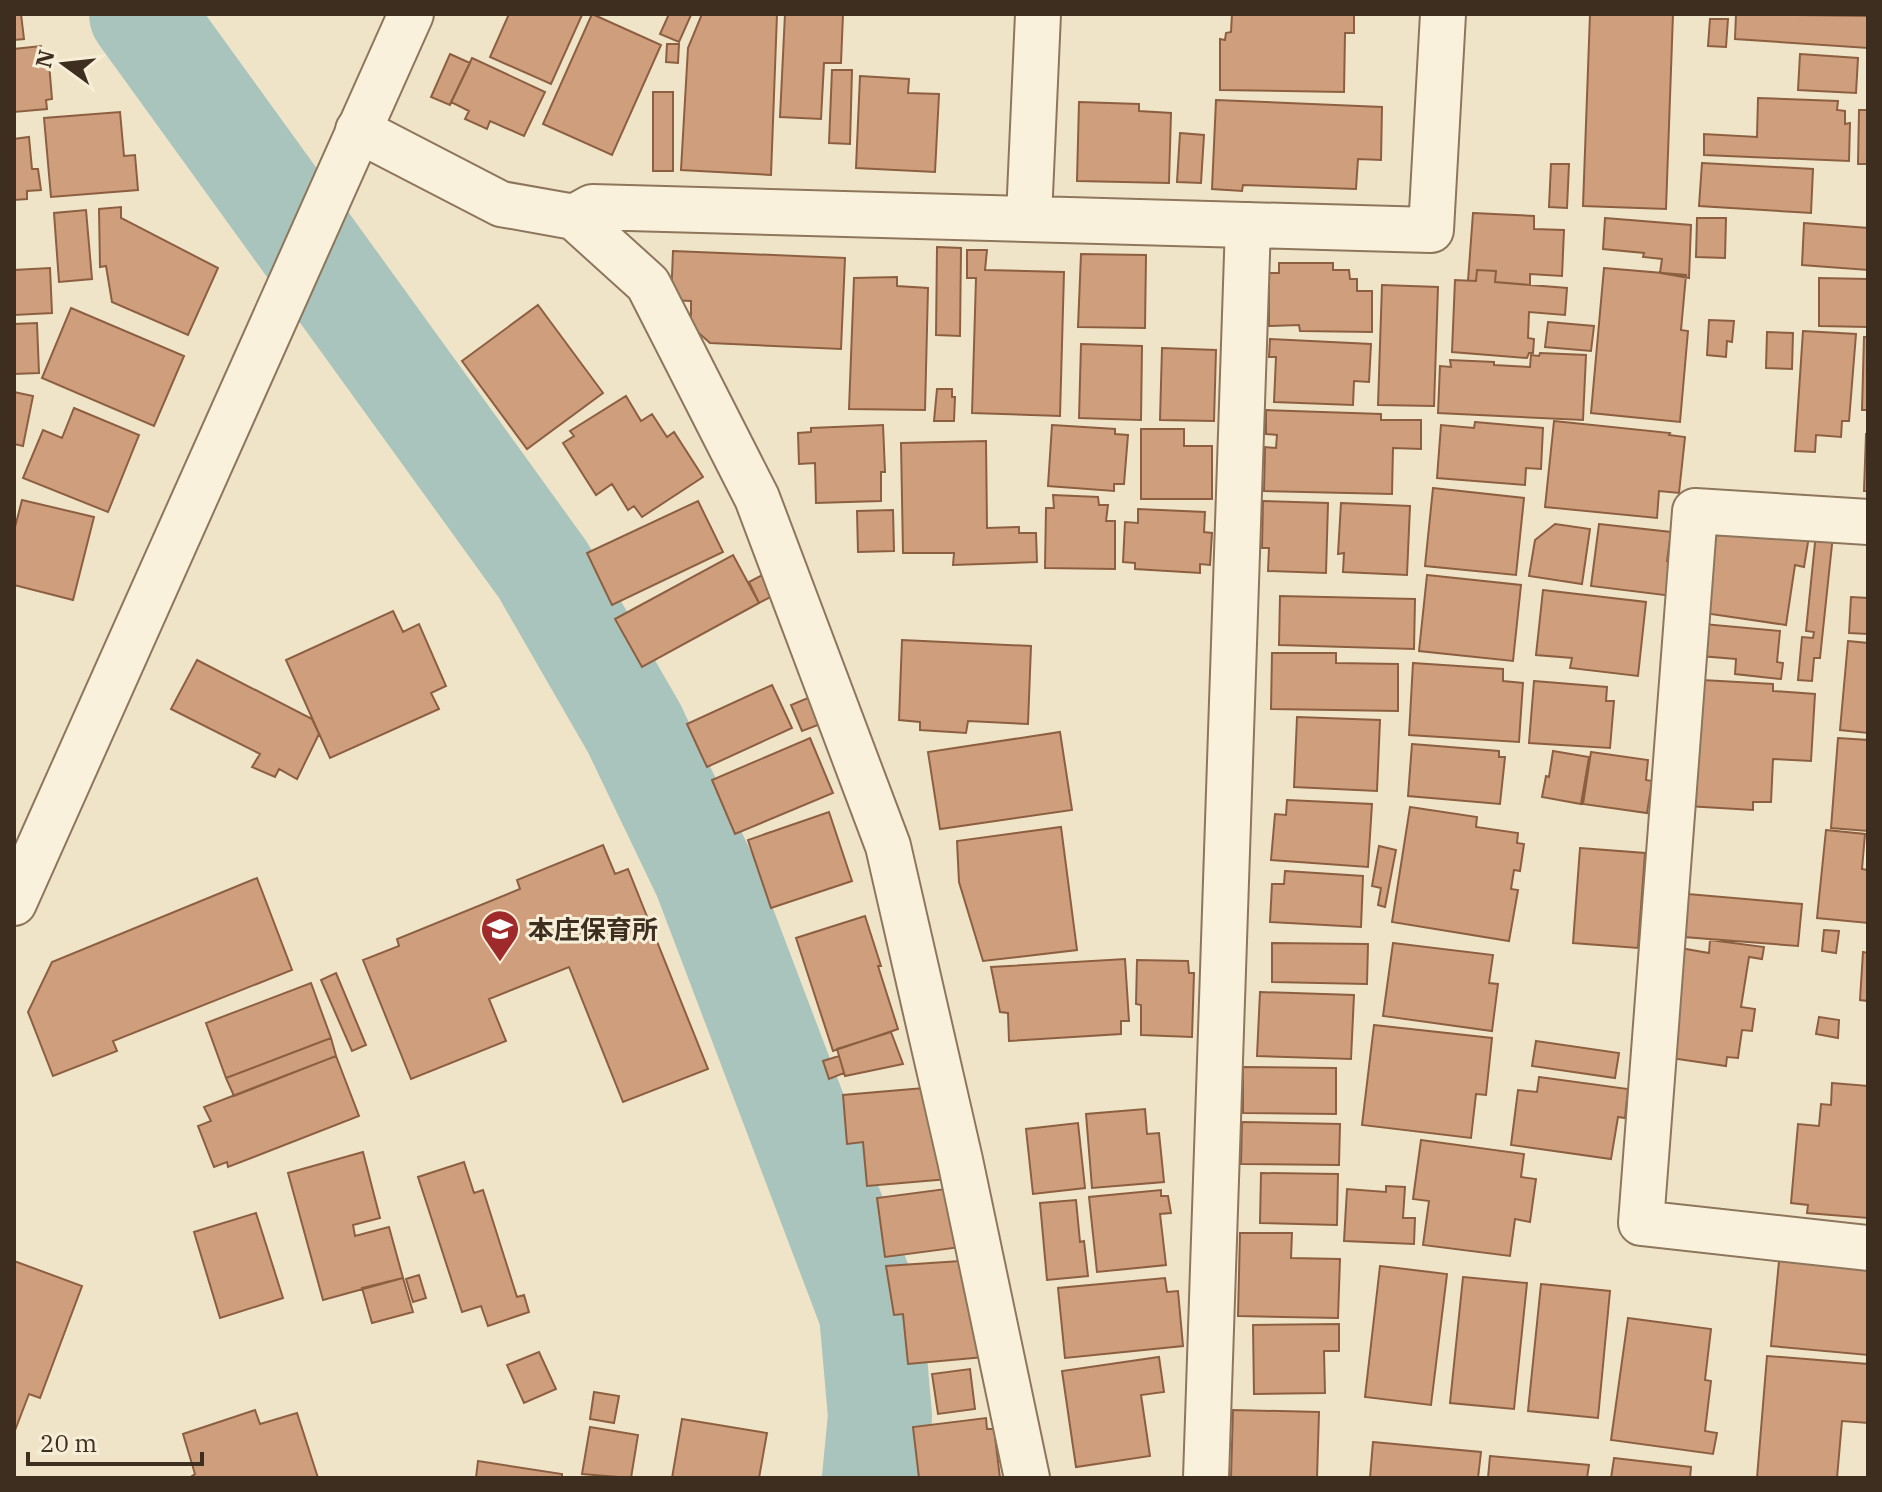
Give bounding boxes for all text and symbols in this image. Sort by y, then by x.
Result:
north arrow [24,24,104,104]
text: N [28,47,60,71]
school or university icon: 本庄保育所 [479,908,521,963]
place label: 本庄保育所 [528,912,658,946]
scale bar [28,1416,202,1466]
text: 20 m [40,1427,97,1459]

